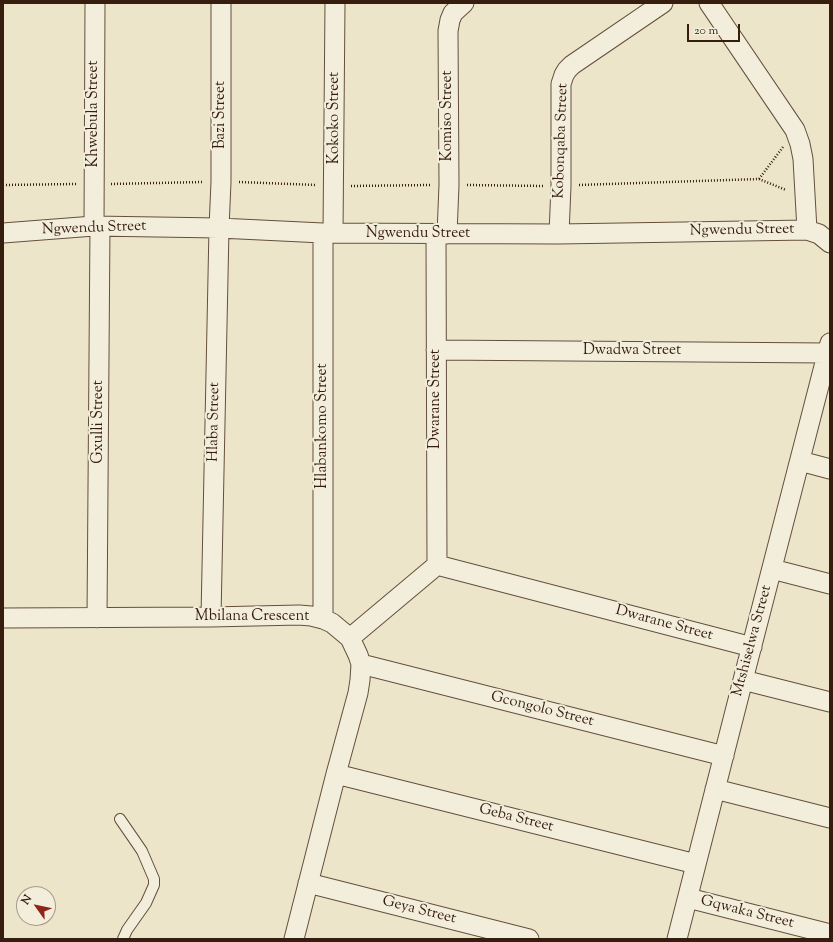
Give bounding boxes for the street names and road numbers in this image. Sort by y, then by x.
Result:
street label: Khwebula Street [85,60,103,168]
street label: Komiso Street [439,70,457,162]
street label: Kokoko Street [326,72,344,164]
street label: Bazi Street [212,81,230,149]
street label: Kobonqaba Street [551,83,573,199]
street label: Ngwendu Street [41,218,147,240]
street label: Ngwendu Street [690,221,794,241]
street label: Ngwendu Street [366,225,470,243]
street label: Dwadwa Street [583,342,681,360]
street label: Dwarane Street [427,349,445,449]
street label: Hlabankomo Street [314,363,332,489]
street label: Gxulli Street [90,380,108,464]
street label: Hlaba Street [205,382,225,462]
street label: Mtshiselwa Street [729,583,777,699]
street label: Dwarane Street [613,602,715,646]
street label: Mbilana Crescent [195,608,309,626]
street label: Gcongolo Street [489,689,595,731]
street label: Geba Street [477,801,555,837]
street label: Geya Street [380,893,458,929]
street label: Gqwaka Street [698,893,796,933]

